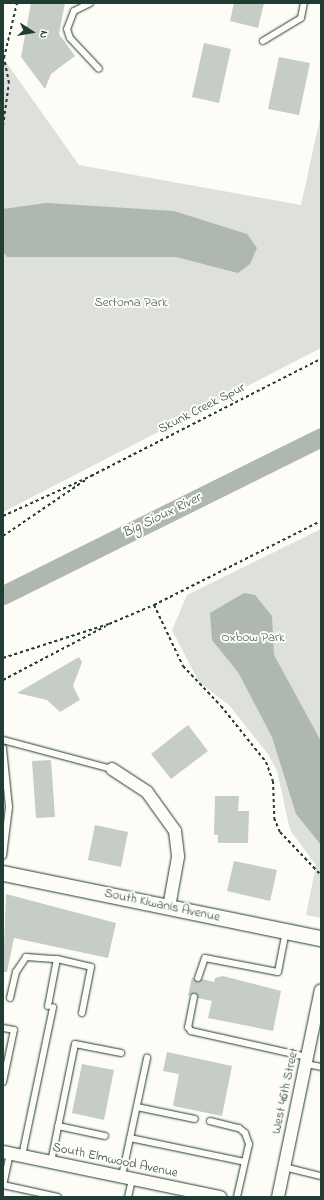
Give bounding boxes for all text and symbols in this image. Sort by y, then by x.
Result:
north arrow [12,12,52,52]
text: N [35,29,52,40]
park label: Sertoma Park [94,295,168,311]
street label: Skunk Creek Spur [156,380,248,438]
water label: Big Sioux River [120,490,204,542]
park label: Oxbow Park [221,630,285,646]
street label: South Kiwanis Avenue [103,886,221,926]
street label: West 46th Street [269,1046,303,1136]
street label: South Elmwood Avenue [51,1140,179,1182]

